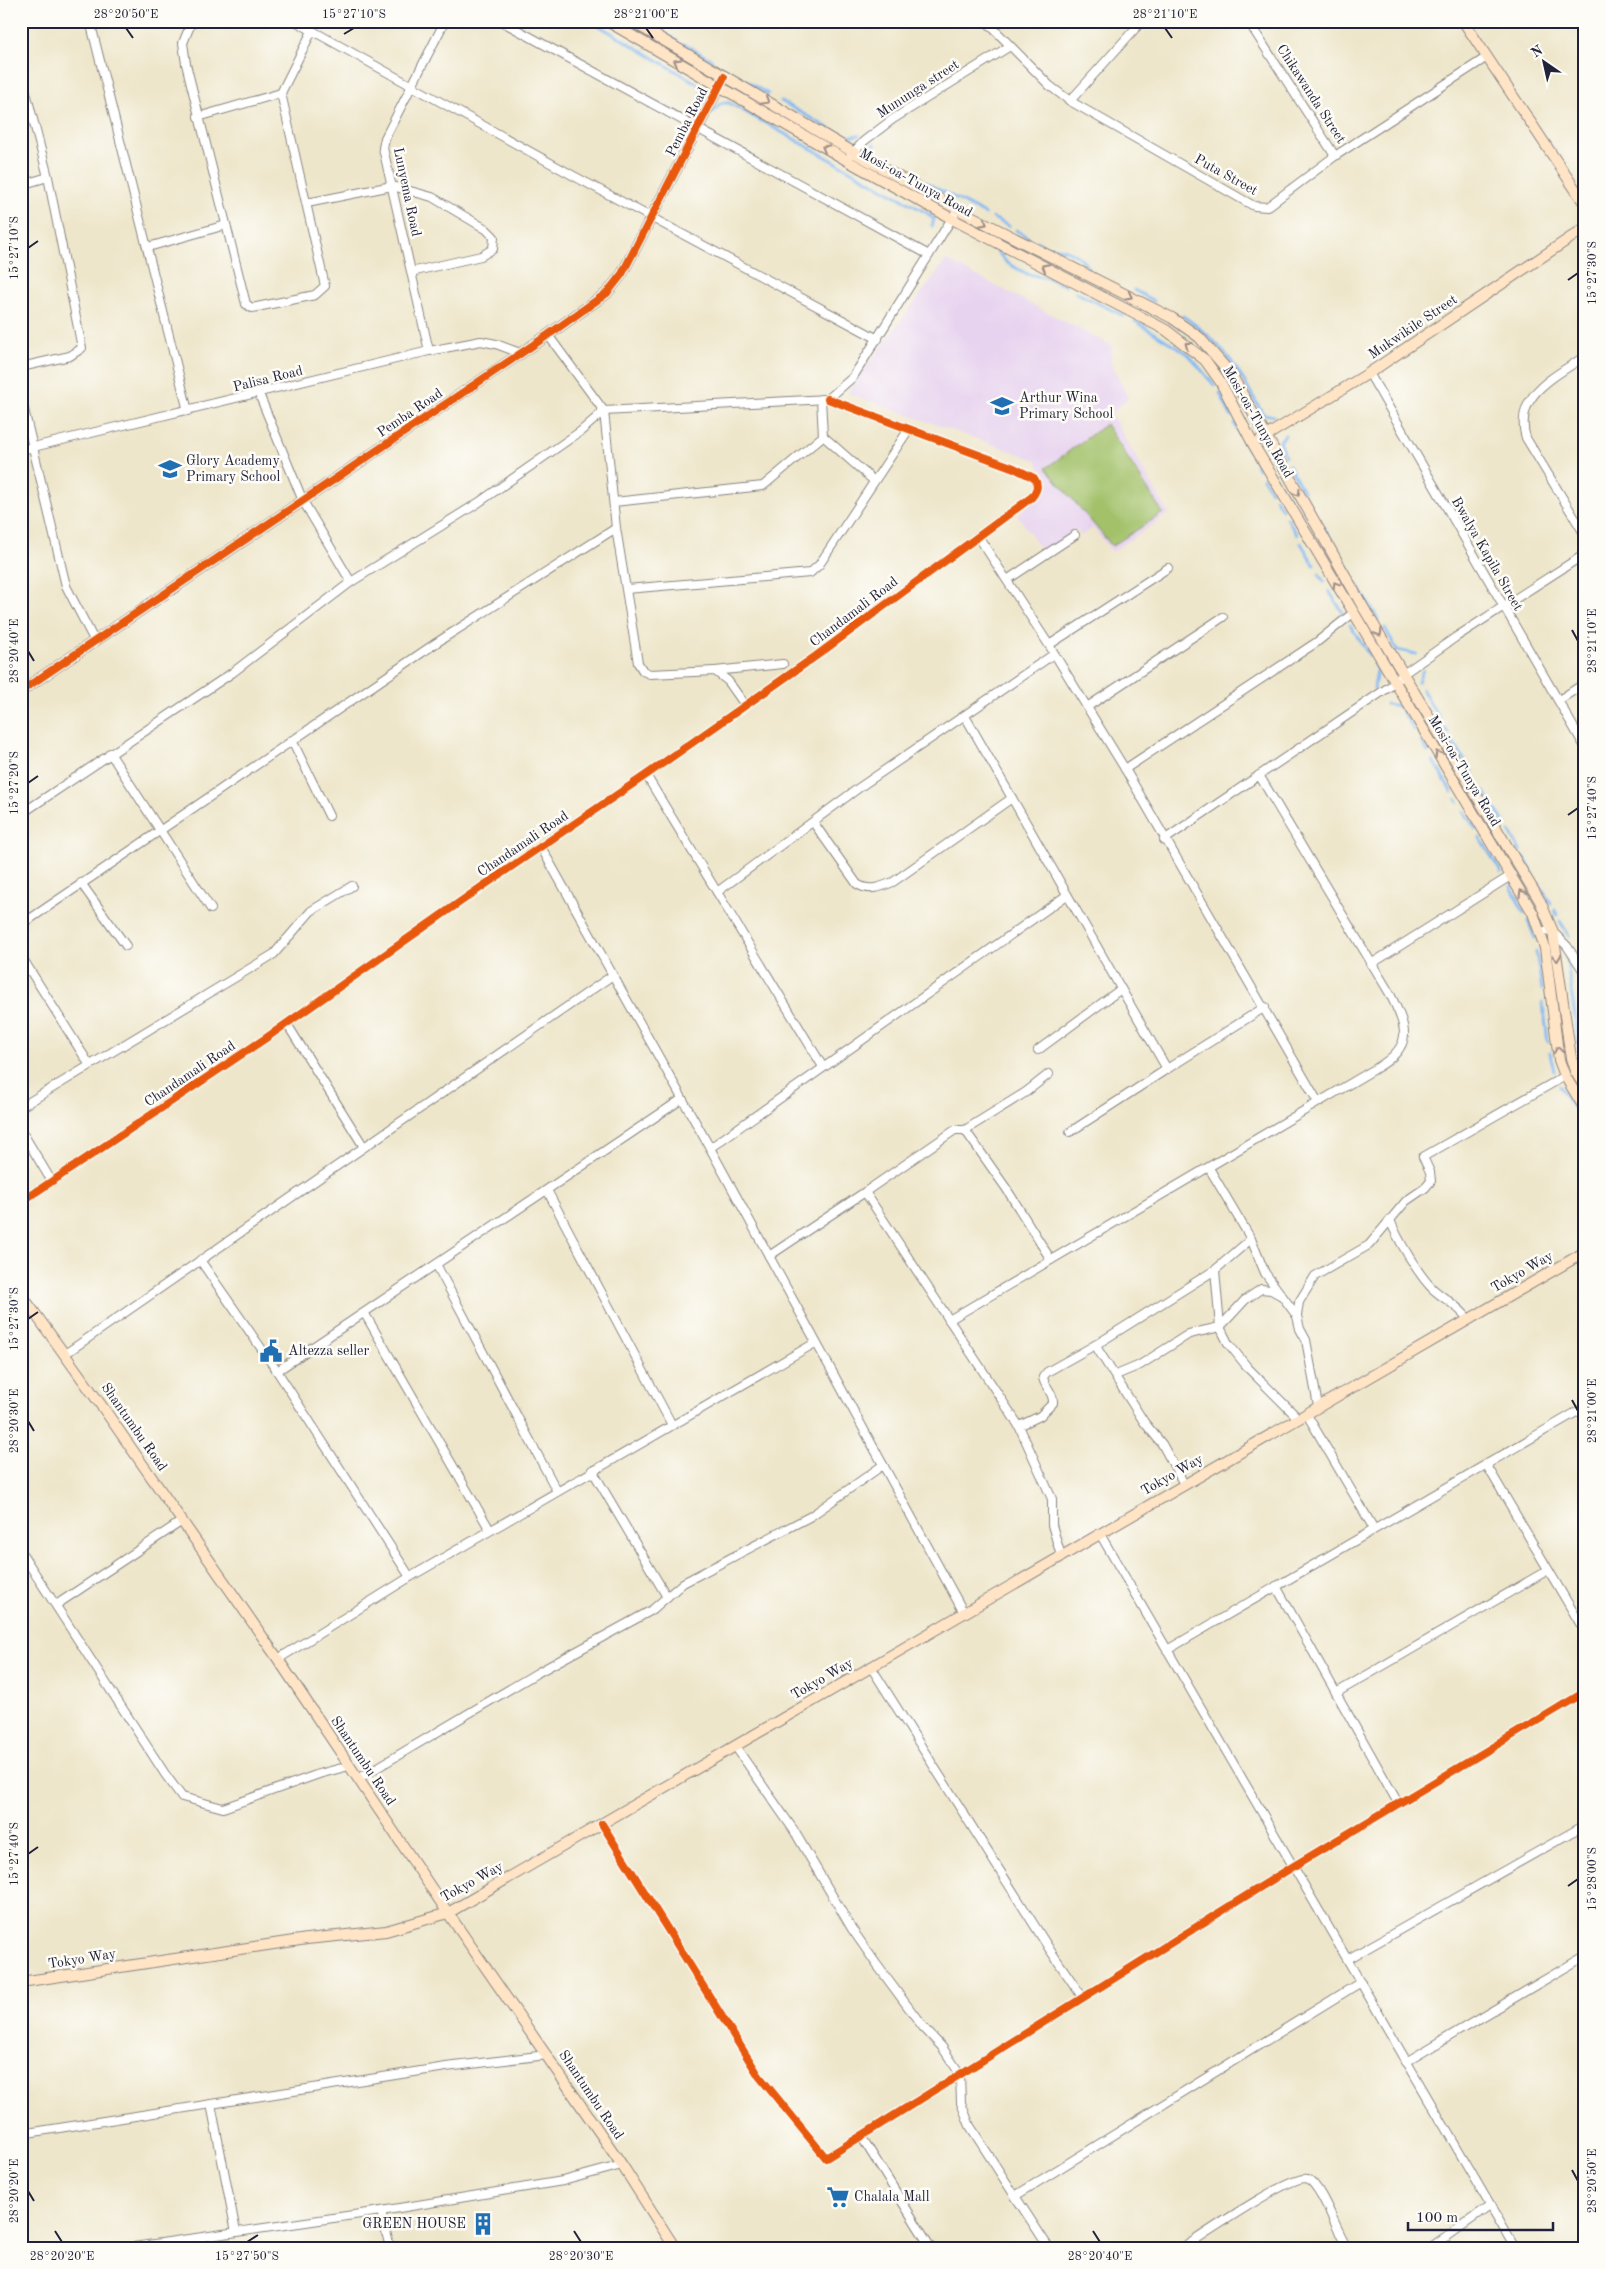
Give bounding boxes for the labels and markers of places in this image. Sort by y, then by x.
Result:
place label: Arthur Wina Primary School [1019,391,1113,421]
school or university icon: Arthur Wina Primary School [989,393,1015,419]
place label: Glory Academy Primary School [186,454,280,484]
school or university icon: Glory Academy Primary School [157,456,183,482]
public building icon: Altezza seller [258,1338,284,1364]
place label: Altezza seller [288,1344,369,1358]
supermarket icon: Chalala Mall [825,2184,851,2210]
place label: Chalala Mall [854,2190,930,2204]
building icon: GREEN HOUSE [470,2211,496,2237]
place label: GREEN HOUSE [362,2217,466,2231]

